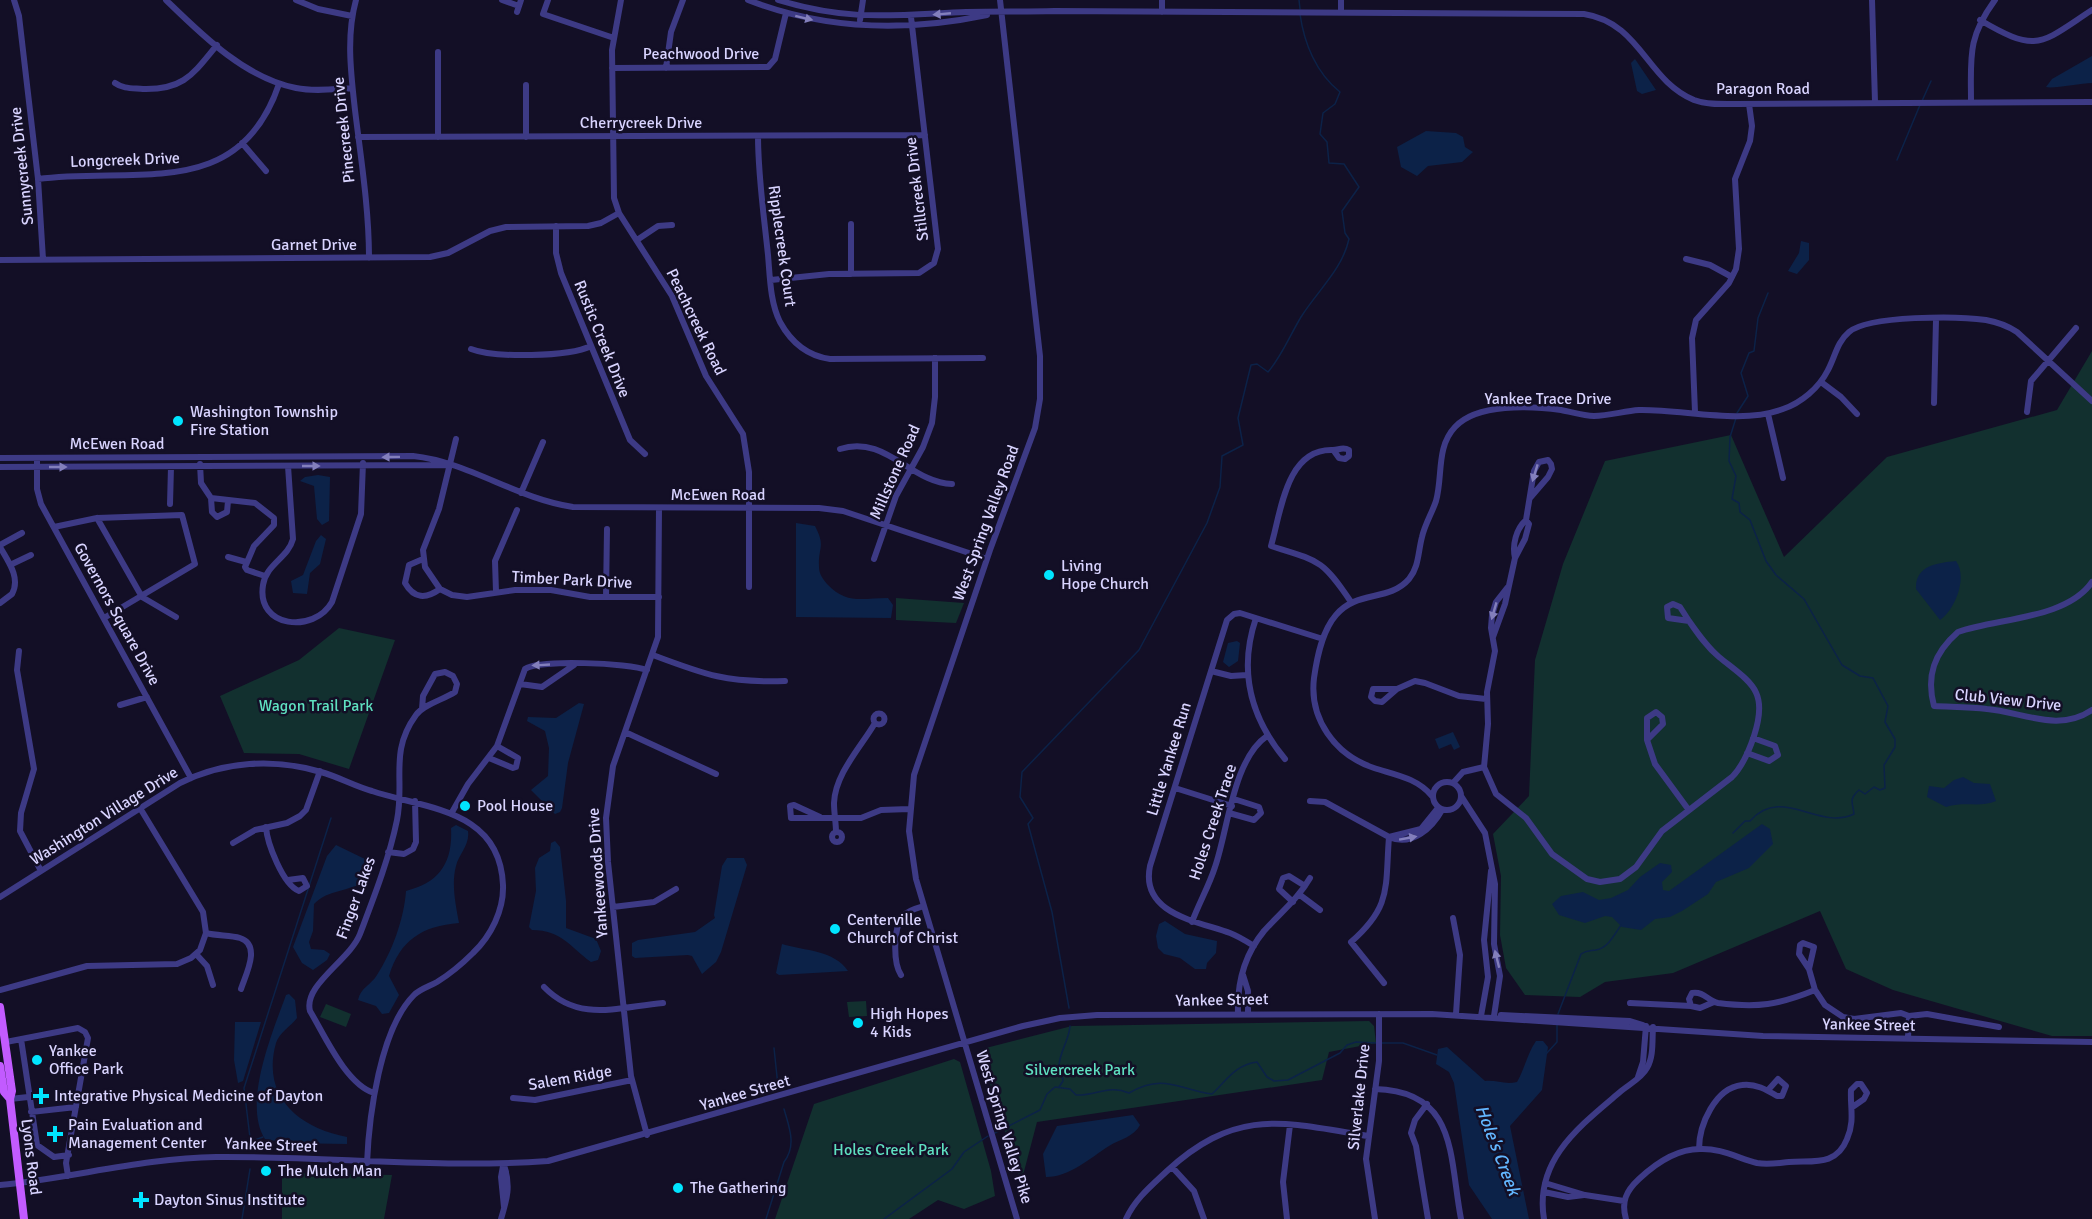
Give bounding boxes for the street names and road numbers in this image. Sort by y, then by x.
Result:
street label: Peachwood Drive [643,44,759,64]
street label: Pinecreek Drive [328,76,360,184]
street label: Paragon Road [1716,79,1810,99]
street label: Sunnycreek Drive [6,106,38,226]
street label: Cherrycreek Drive [580,113,702,133]
street label: Stillcreek Drive [901,136,933,242]
street label: Longcreek Drive [70,148,180,172]
street label: Ripplecreek Court [764,184,800,308]
street label: Garnet Drive [271,235,357,255]
street label: Peachcreek Road [662,266,730,378]
street label: Rustic Creek Drive [569,277,635,401]
street label: Yankee Trace Drive [1484,389,1612,409]
street label: Millstone Road [865,421,925,523]
street label: McEwen Road [69,434,165,454]
street label: West Spring Valley Road [948,442,1024,604]
street label: McEwen Road [670,485,766,505]
street label: Governors Square Drive [69,539,165,689]
street label: Timber Park Drive [511,567,633,593]
street label: Club View Drive [1954,684,2062,716]
street label: Little Yankee Run [1142,700,1196,818]
street label: Holes Creek Trace [1185,761,1241,883]
street label: Washington Village Drive [26,762,182,870]
street label: Yankeewoods Drive [583,807,613,939]
street label: Finger Lakes [332,854,380,942]
street label: Yankee Street [1175,989,1269,1011]
street label: Yankee Street [1822,1014,1916,1036]
street label: Silverlake Drive [1343,1043,1375,1151]
street label: West Spring Valley Pike [971,1048,1037,1206]
street label: Salem Ridge [527,1061,613,1095]
street label: Yankee Street [697,1070,793,1115]
street label: Lyons Road [16,1118,46,1196]
street label: Yankee Street [224,1133,318,1157]

